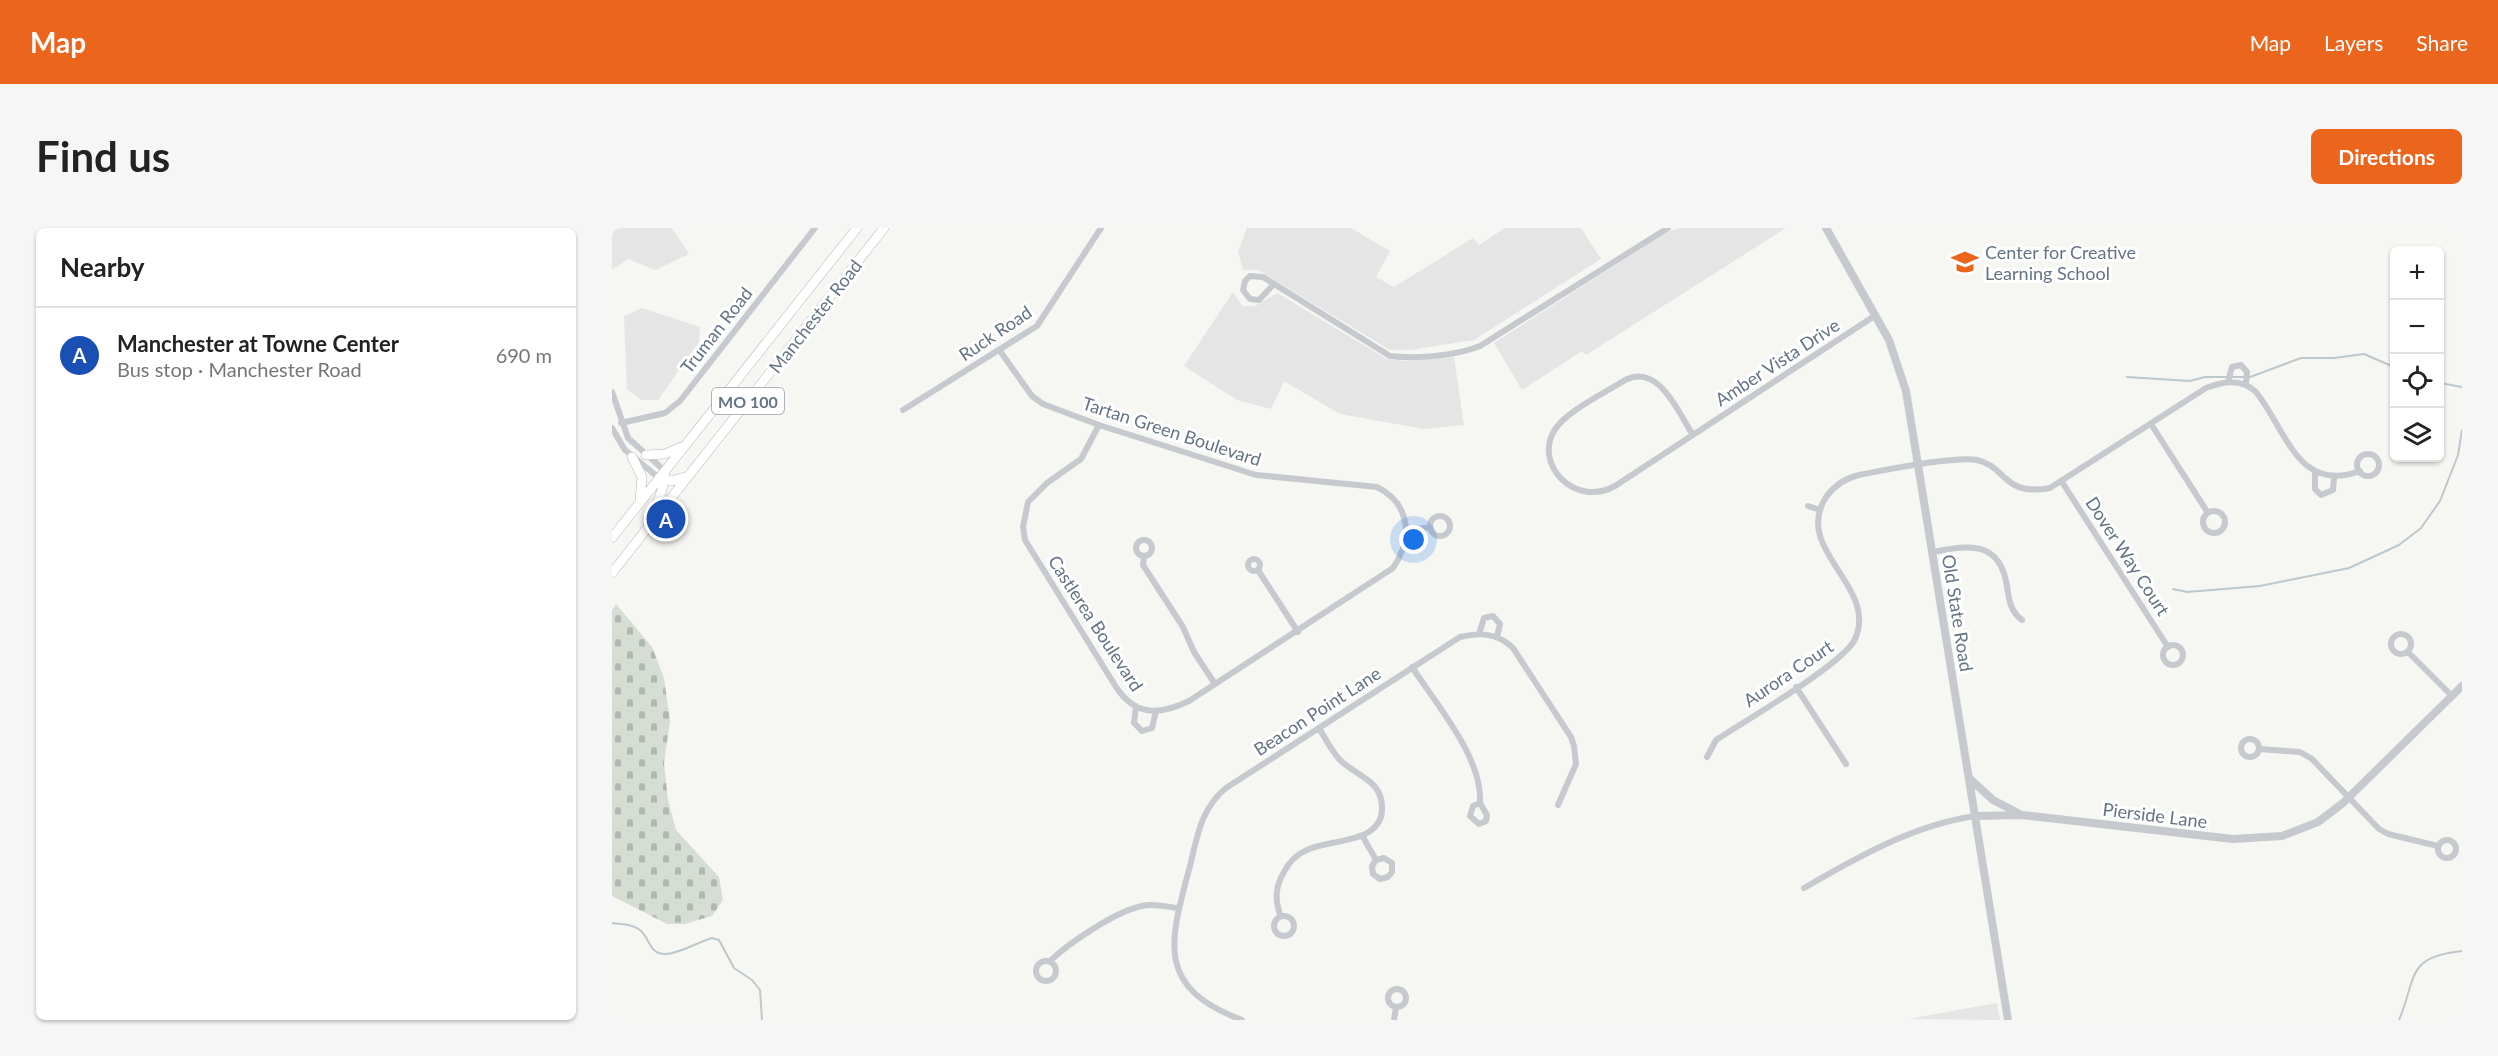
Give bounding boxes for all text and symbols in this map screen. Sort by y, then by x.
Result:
text: Map [30,25,86,59]
text: Map [2250,30,2291,55]
text: Layers [2324,30,2383,55]
text: Share [2416,30,2468,55]
button: Directions [2311,129,2462,184]
text: Find us [36,131,170,181]
place label: Center for Creative Learning School [1985,241,2136,284]
map controls [2390,246,2444,462]
button: + [2390,246,2444,300]
school or university icon: Center for Creative Learning School [1950,247,1980,277]
text: Nearby [60,251,145,283]
street label: Manchester Road [764,255,866,377]
street label: Truman Road [675,282,757,378]
button: − [2390,300,2444,354]
street label: Ruck Road [954,301,1036,365]
street label: Amber Vista Drive [1711,314,1843,410]
text: Manchester at Towne Center [117,330,399,357]
text: A [73,343,86,367]
text: 690 m [496,343,552,367]
button: locate [2390,354,2444,408]
text: Bus stop · Manchester Road [117,357,362,381]
road number: MO 100 [712,388,784,414]
street label: Tartan Green Boulevard [1080,392,1264,470]
button: layers [2390,408,2444,462]
street label: Dover Way Court [2081,492,2175,620]
pin: A [646,496,686,542]
your location [1399,525,1428,554]
street label: Castlerea Boulevard [1044,551,1148,695]
street label: Old State Road [1938,553,1978,673]
street label: Aurora Court [1739,635,1837,711]
street label: Beacon Point Lane [1249,662,1385,760]
street label: Pierside Lane [2101,798,2209,832]

